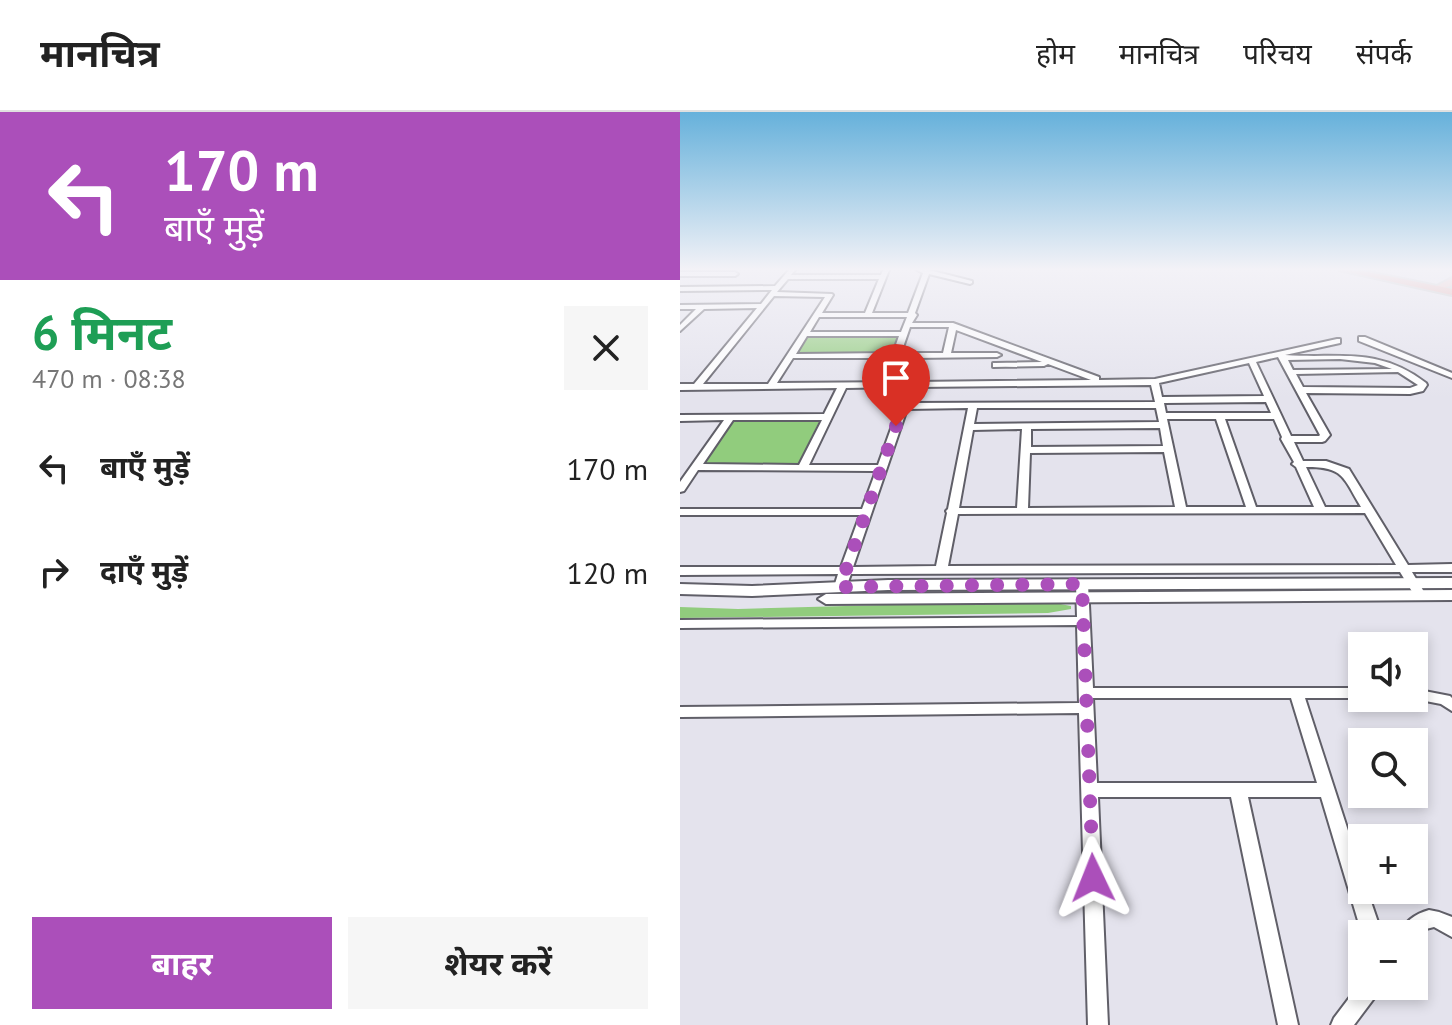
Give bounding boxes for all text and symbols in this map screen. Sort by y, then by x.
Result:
text: मानचित्र [40,28,160,77]
text: होम [1036,35,1075,72]
text: मानचित्र [1119,35,1199,72]
text: परिचय [1243,35,1312,72]
text: संपर्क [1356,35,1412,72]
text: 170 m [164,134,319,206]
icon: left [32,144,136,248]
text: बाएँ मुड़ें [164,204,264,251]
text: 6 मिनट [32,301,172,363]
button: close [564,306,648,390]
pin [862,344,930,426]
icon: arrive [874,356,918,400]
text: 470 m · 08:38 [32,362,186,395]
icon: left [32,446,76,490]
text: बाएँ मुड़ें [100,447,190,486]
text: 170 m [567,449,648,488]
icon: right [32,550,76,594]
text: दाएँ मुड़ें [100,551,188,590]
text: 120 m [567,553,648,592]
map controls [1348,632,1428,1000]
button: sound [1348,632,1428,712]
button: search [1348,728,1428,808]
button: + [1348,824,1428,904]
position arrow [1051,836,1135,920]
button: बाहर [32,917,332,1009]
button: शेयर करें [348,917,648,1009]
button: − [1348,920,1428,1000]

